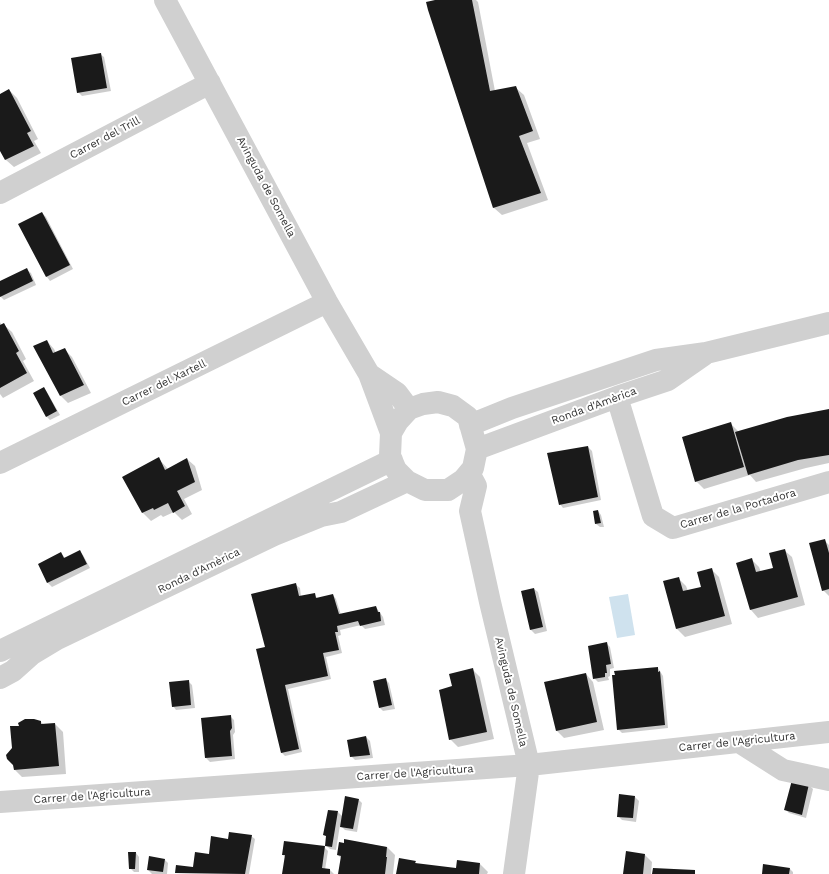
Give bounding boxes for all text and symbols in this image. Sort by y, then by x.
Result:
street label: Carrer del Trill [68,114,142,162]
street label: Avinguda de Somella [234,134,298,240]
street label: Carrer del Xartell [120,357,208,409]
street label: Ronda d'Amèrica [550,384,638,428]
street label: Carrer de la Portadora [679,486,797,532]
street label: Ronda d'Amèrica [156,545,242,597]
street label: Avinguda de Somella [492,636,530,748]
street label: Carrer de l'Agricultura [678,729,796,755]
street label: Carrer de l'Agricultura [356,762,474,784]
street label: Carrer de l'Agricultura [33,785,151,807]

